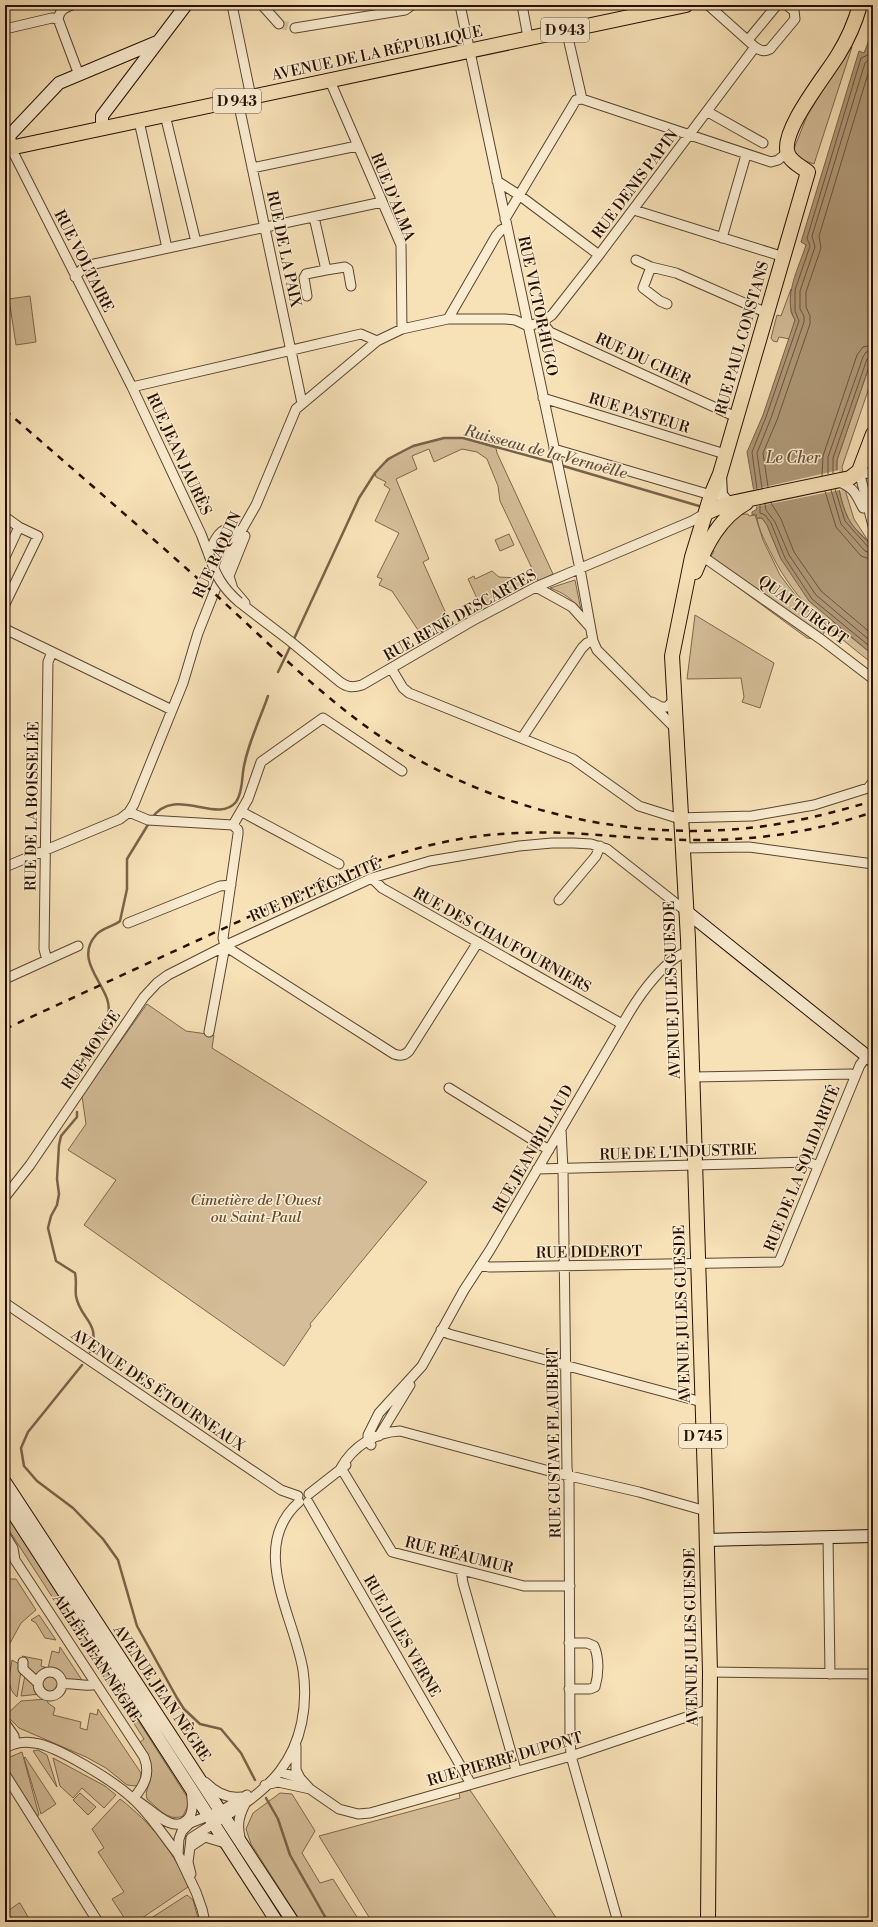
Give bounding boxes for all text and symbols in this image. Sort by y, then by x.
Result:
road number: D 943 [541,18,589,42]
street label: AVENUE DE LA RÉPUBLIQUE [269,21,484,85]
road number: D 943 [213,89,261,113]
street label: RUE DENIS PAPIN [588,126,683,242]
street label: RUE D'ALMA [366,150,419,245]
street label: RUE DE LA PAIX [262,189,305,310]
street label: RUE VOLTAIRE [50,207,117,315]
street label: RUE VICTOR HUGO [513,234,562,378]
street label: RUE PAUL CONSTANS [711,259,773,417]
street label: RUE DU CHER [592,329,694,390]
street label: RUE PASTEUR [586,389,692,438]
street label: RUE JEAN JAURÈS [142,390,216,518]
water label: Ruisseau de la Vernoëlle [461,420,630,484]
water label: Le Cher [765,448,821,468]
street label: RUE RAQUIN [189,509,246,602]
street label: RUE RENÉ DESCARTES [380,565,540,665]
street label: QUAI TURGOT [754,572,852,650]
street label: RUE DE LA BOISSELÉE [21,721,43,891]
street label: RUE DE L'ÉGALITÉ [246,853,384,927]
street label: RUE DES CHAUFOURNIERS [409,883,594,997]
street label: AVENUE JULES GUESDE [660,900,685,1081]
street label: RUE MONGE [58,1007,125,1094]
street label: RUE JEAN BILLAUD [489,1082,578,1217]
street label: RUE DE LA SOLIDARITÉ [759,1082,845,1254]
street label: RUE DE L'INDUSTRIE [599,1140,757,1165]
park label: Cimetière de l’Ouest ou Saint-Paul [190,1191,323,1227]
street label: AVENUE JULES GUESDE [670,1224,695,1405]
street label: RUE DIDEROT [536,1242,643,1263]
street label: AVENUE DES ÉTOURNEAUX [66,1324,249,1456]
street label: RUE GUSTAVE FLAUBERT [543,1347,566,1539]
road number: D 745 [679,1424,727,1448]
street label: RUE RÉAUMUR [403,1532,516,1578]
street label: AVENUE JULES GUESDE [680,1548,703,1727]
street label: RUE JULES VERNE [359,1572,444,1701]
street label: ALLÉE JEAN NÈGRE [47,1589,146,1726]
street label: AVENUE JEAN NÈGRE [108,1620,215,1765]
street label: RUE PIERRE DUPONT [425,1728,585,1791]

